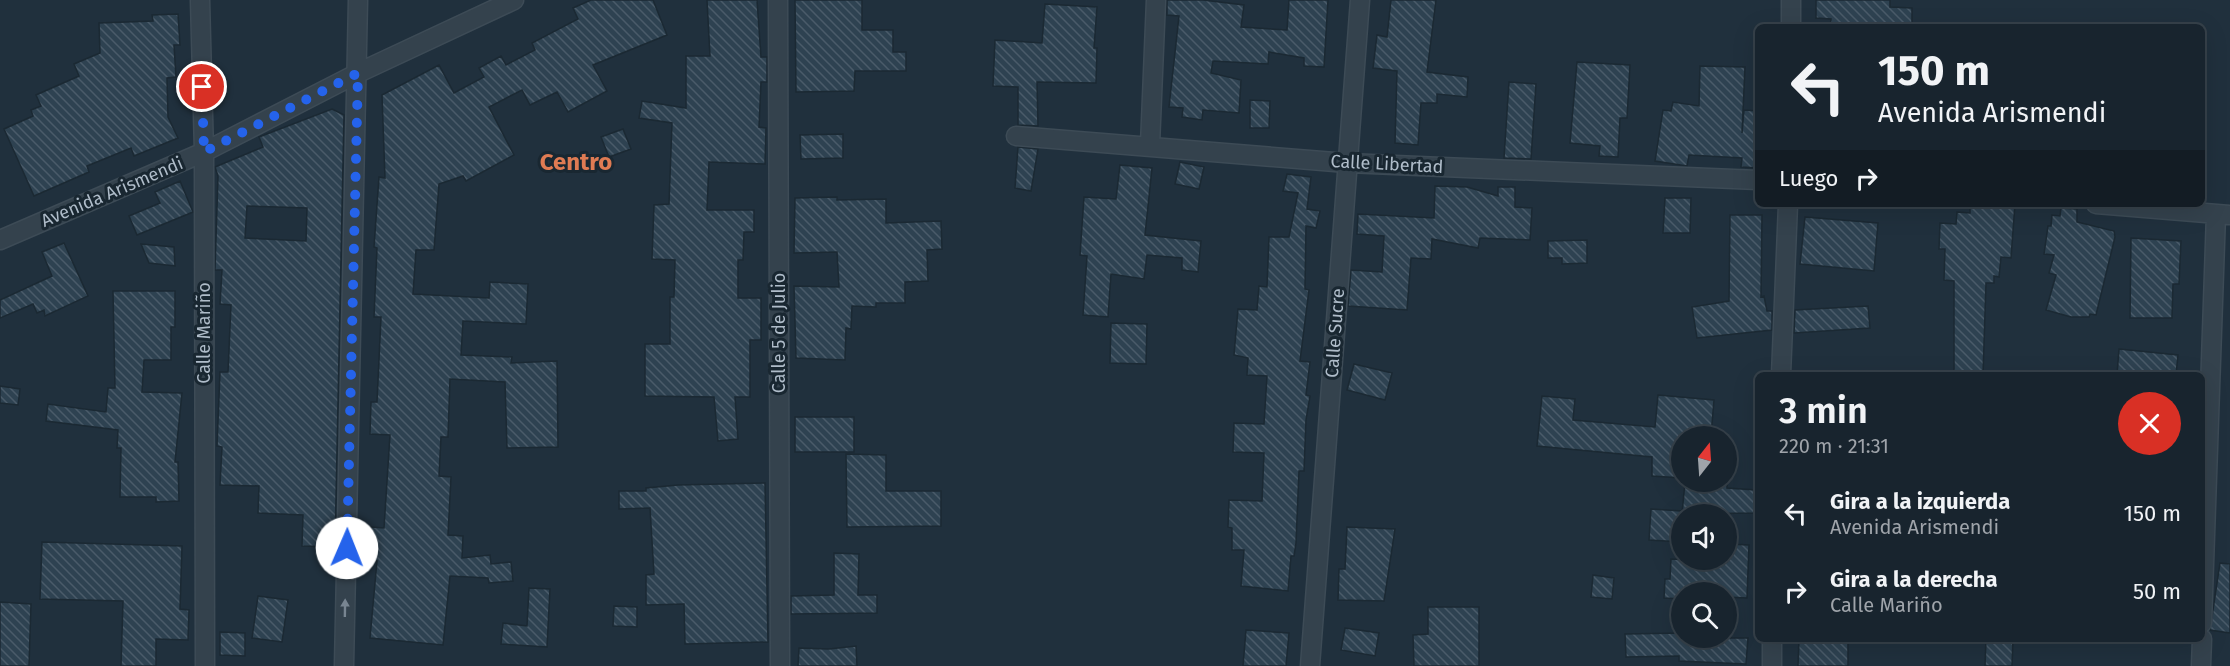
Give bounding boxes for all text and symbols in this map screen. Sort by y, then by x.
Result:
text: 150 m [1878,46,1990,96]
icon: left [1779,48,1857,126]
pin [176,61,227,112]
icon: arrive [185,70,218,103]
text: Avenida Arismendi [1878,97,2106,129]
district label: Centro [540,148,612,176]
street label: Calle Libertad [1330,150,1444,178]
street label: Avenida Arismendi [38,152,186,232]
icon: right [1850,162,1883,195]
text: Luego [1779,165,1838,192]
street label: Calle 5 de Julio [768,273,790,393]
street label: Calle Mariño [193,282,215,384]
street label: Calle Sucre [1321,288,1349,378]
text: 3 min [1779,389,1868,433]
button: close [2118,392,2181,455]
north arrow [1671,426,1737,492]
map controls [1671,426,1737,648]
text: 220 m · 21:31 [1779,434,1889,458]
text: Gira a la izquierda [1830,488,2010,515]
icon: left [1779,497,1812,530]
text: 150 m [2123,500,2181,527]
button: sound [1671,504,1737,570]
text: Avenida Arismendi [1830,515,1999,539]
position arrow [315,516,379,580]
text: Gira a la derecha [1830,566,1998,593]
icon: right [1779,575,1812,608]
text: 50 m [2133,578,2181,605]
button: search [1671,582,1737,648]
text: Calle Mariño [1830,593,1943,617]
one-way arrow [340,598,350,617]

